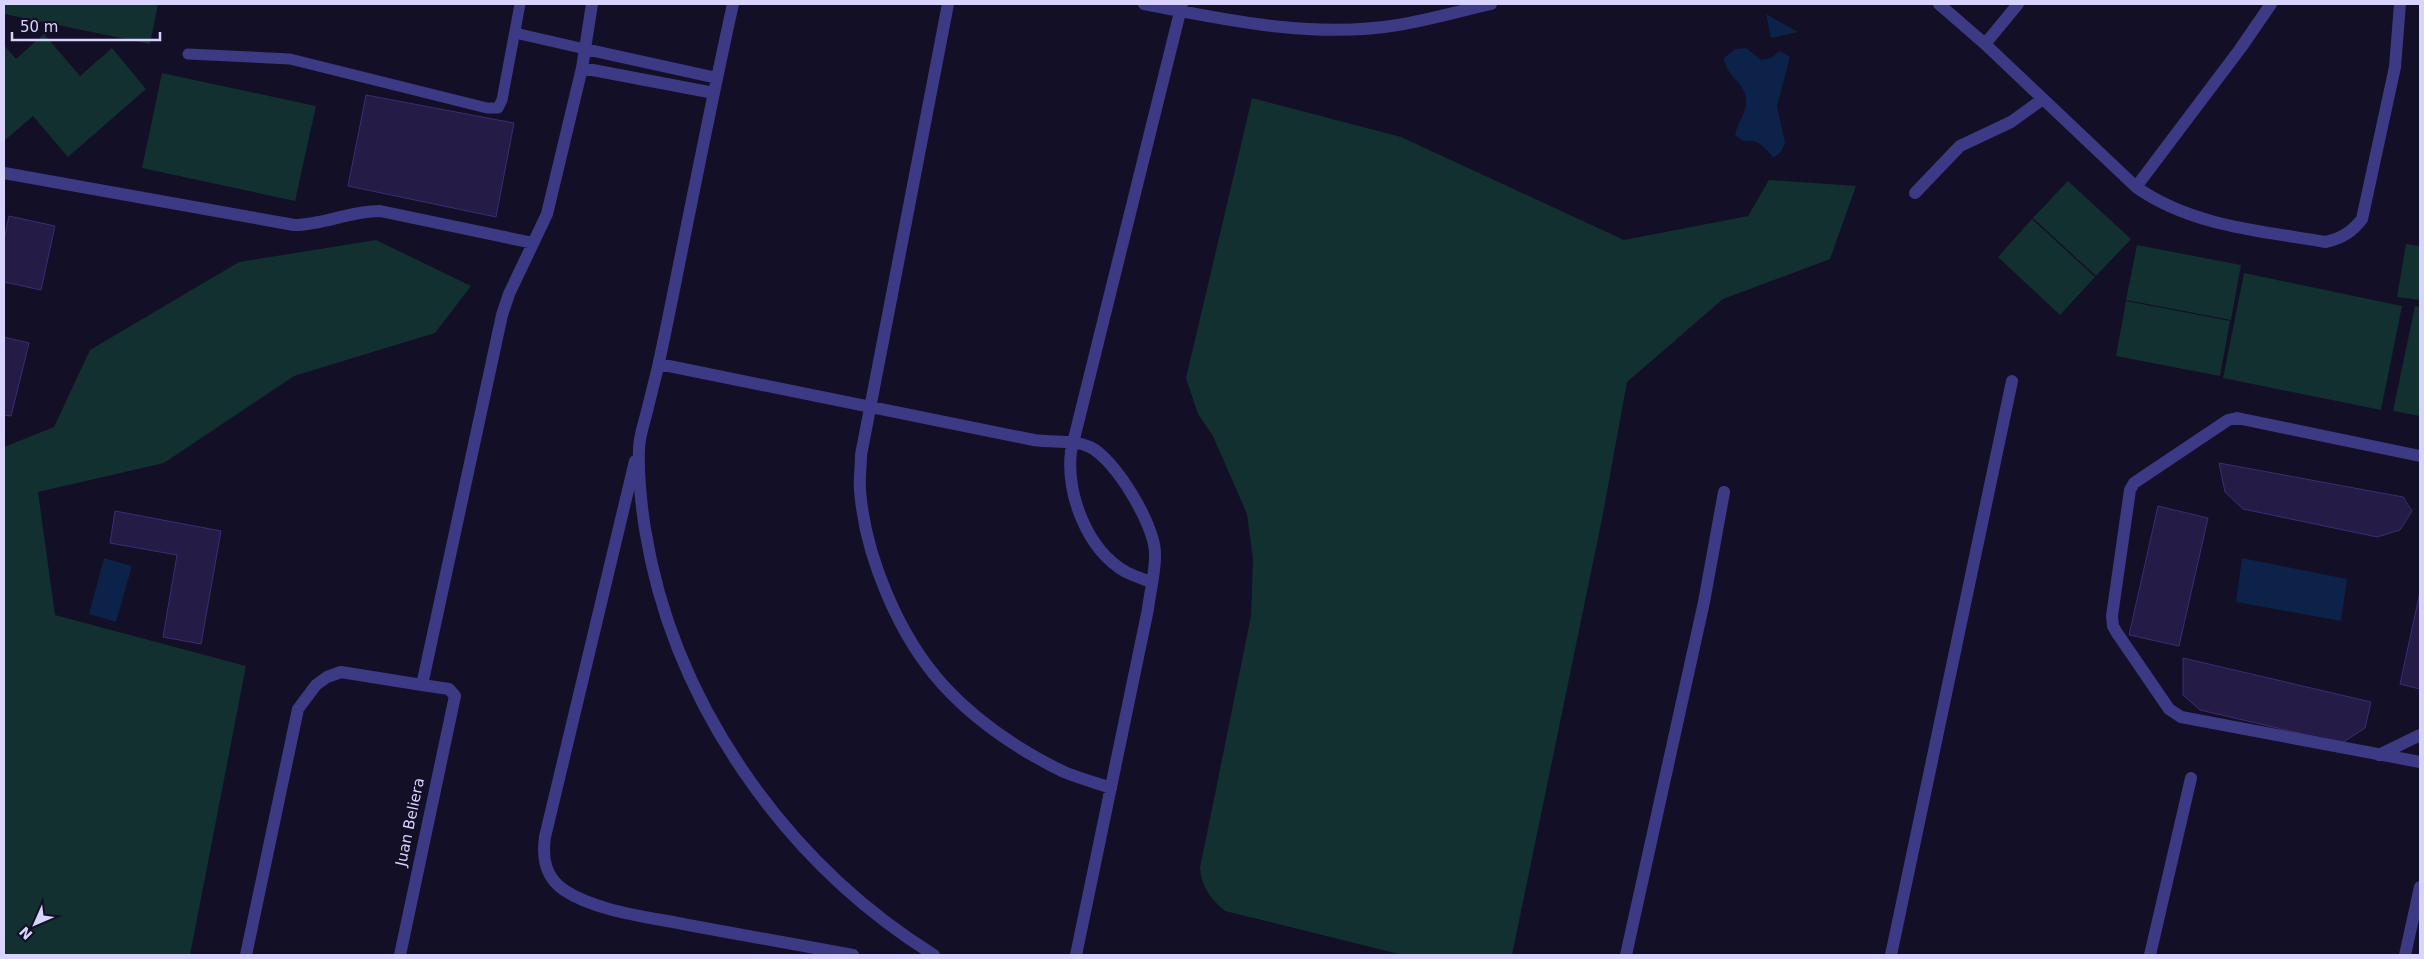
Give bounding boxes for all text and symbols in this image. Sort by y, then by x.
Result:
scale bar [12,10,160,42]
text: 50 m [20,18,58,36]
street label: Juan Beliera [392,776,428,869]
north arrow [10,899,60,949]
text: N [16,923,36,943]

